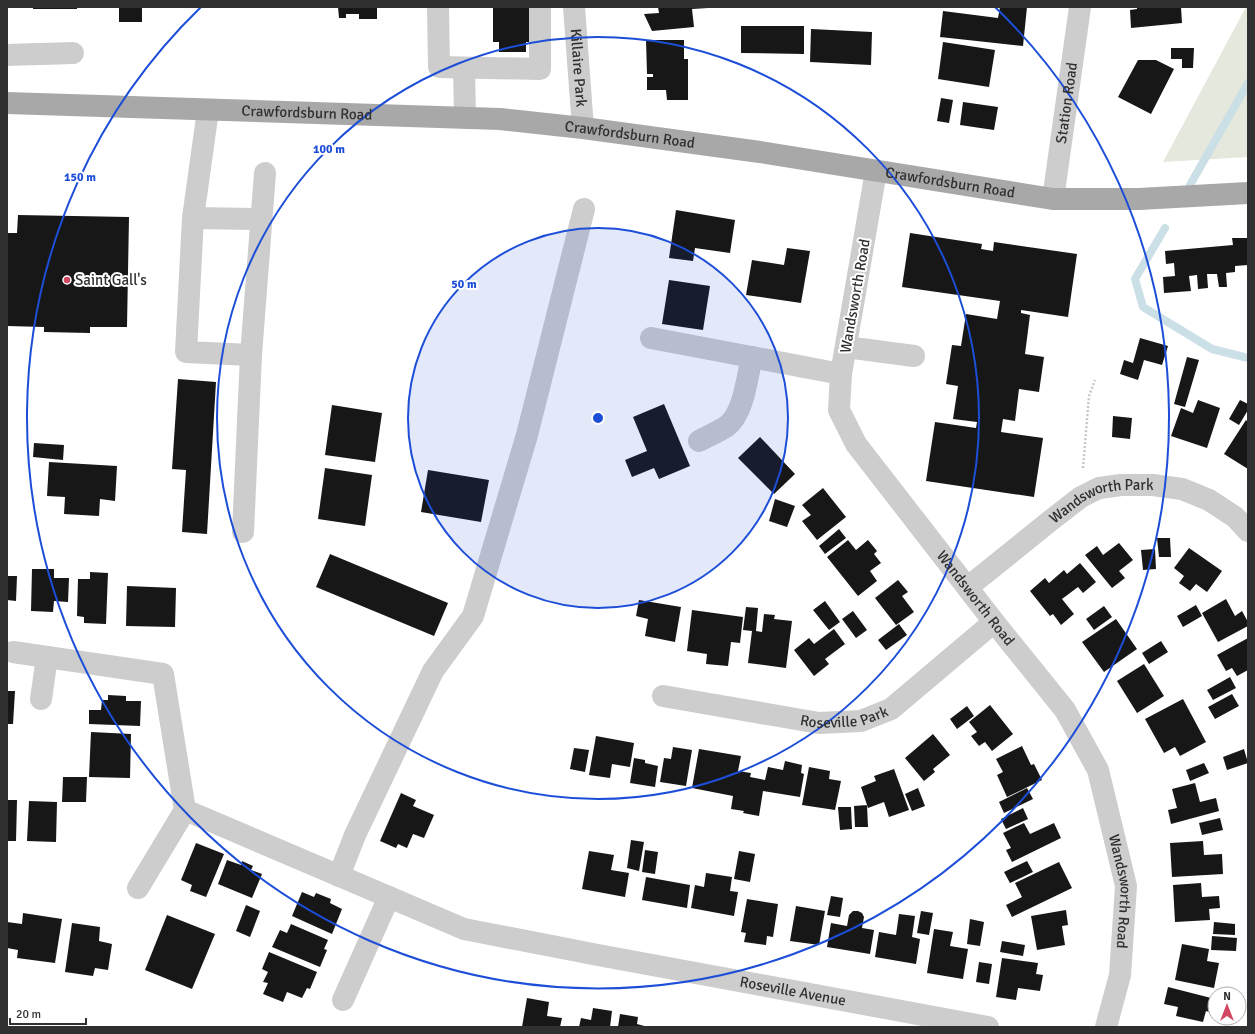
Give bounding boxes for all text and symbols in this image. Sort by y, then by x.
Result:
street label: Killaire Park [567,28,590,108]
street label: Station Road [1052,61,1081,145]
street label: Crawfordsburn Road [241,102,373,124]
street label: Crawfordsburn Road [564,117,696,152]
text: 100 m [313,142,345,157]
street label: Crawfordsburn Road [884,163,1016,202]
text: 150 m [64,170,96,185]
street label: Wandsworth Road [836,237,874,354]
place label: Saint Gall's [75,271,147,289]
marker: Saint Gall's [62,275,72,285]
text: 50 m [451,277,477,292]
centre of rings [591,411,605,425]
street label: Wandsworth Park [1046,476,1154,527]
street label: Wandsworth Road [933,547,1018,649]
street label: Roseville Park [799,702,891,732]
street label: Wandsworth Road [1105,832,1135,949]
street label: Roseville Avenue [738,972,847,1010]
north arrow [1207,986,1247,1026]
text: N [1223,990,1231,1003]
scale bar [10,1000,86,1026]
text: 20 m [16,1007,41,1022]

